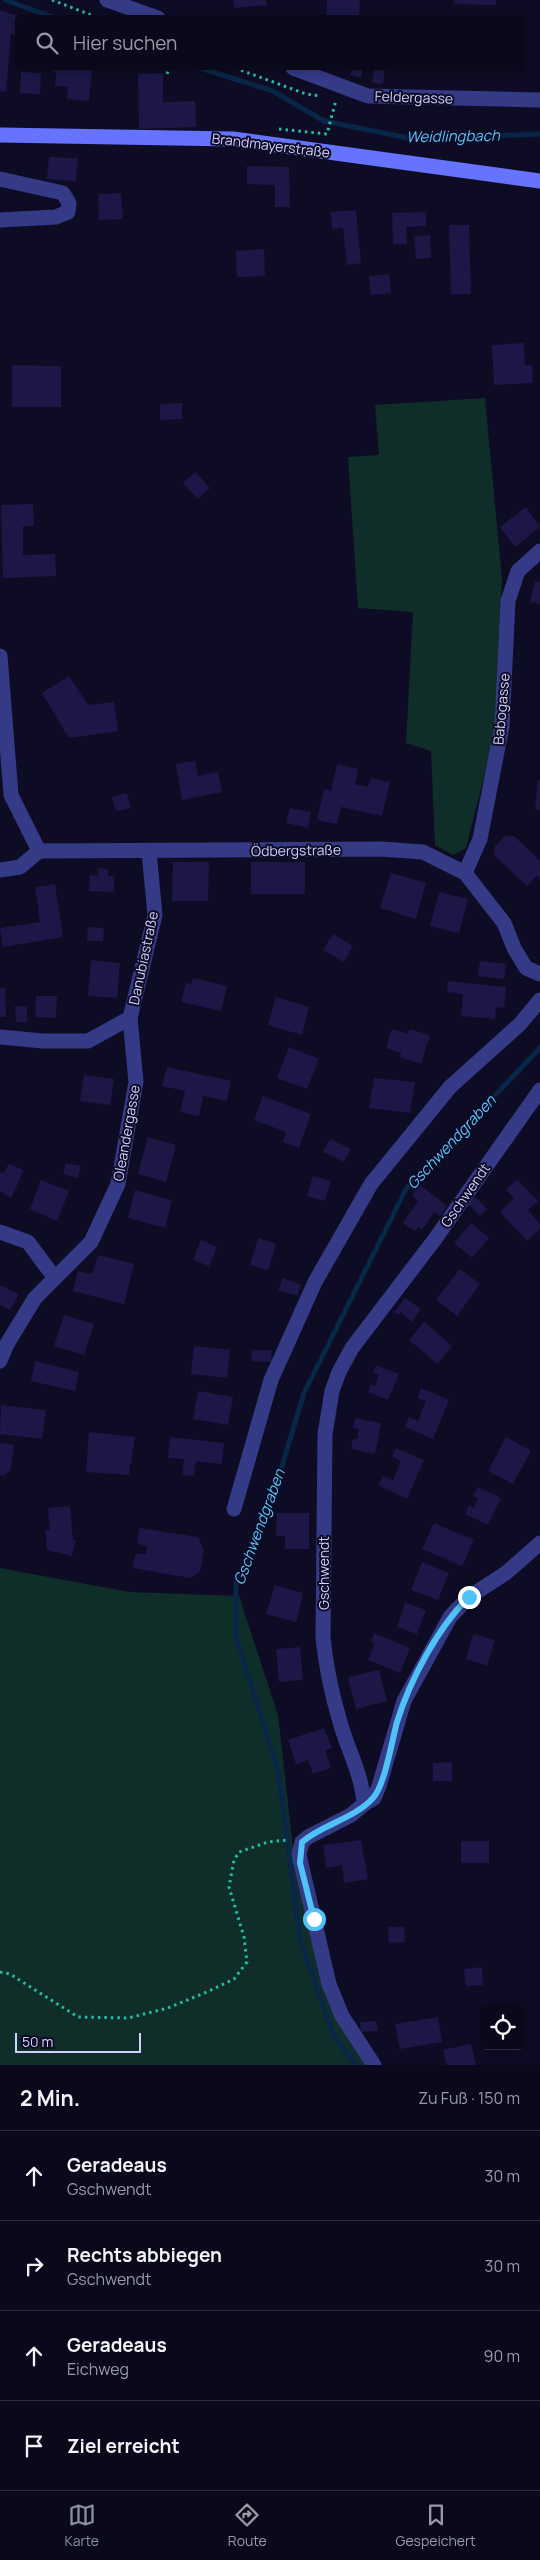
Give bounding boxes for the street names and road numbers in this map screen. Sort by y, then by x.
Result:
street label: Feldergasse [374,86,454,108]
street label: Brandmayerstraße [211,128,331,162]
street label: Babogasse [488,672,514,746]
street label: Ödbergstraße [251,840,341,860]
street label: Danubiastraße [124,909,162,1007]
street label: Oleandergasse [108,1083,144,1183]
street label: Gschwendt [436,1159,494,1231]
street label: Gschwendt [314,1536,333,1610]

